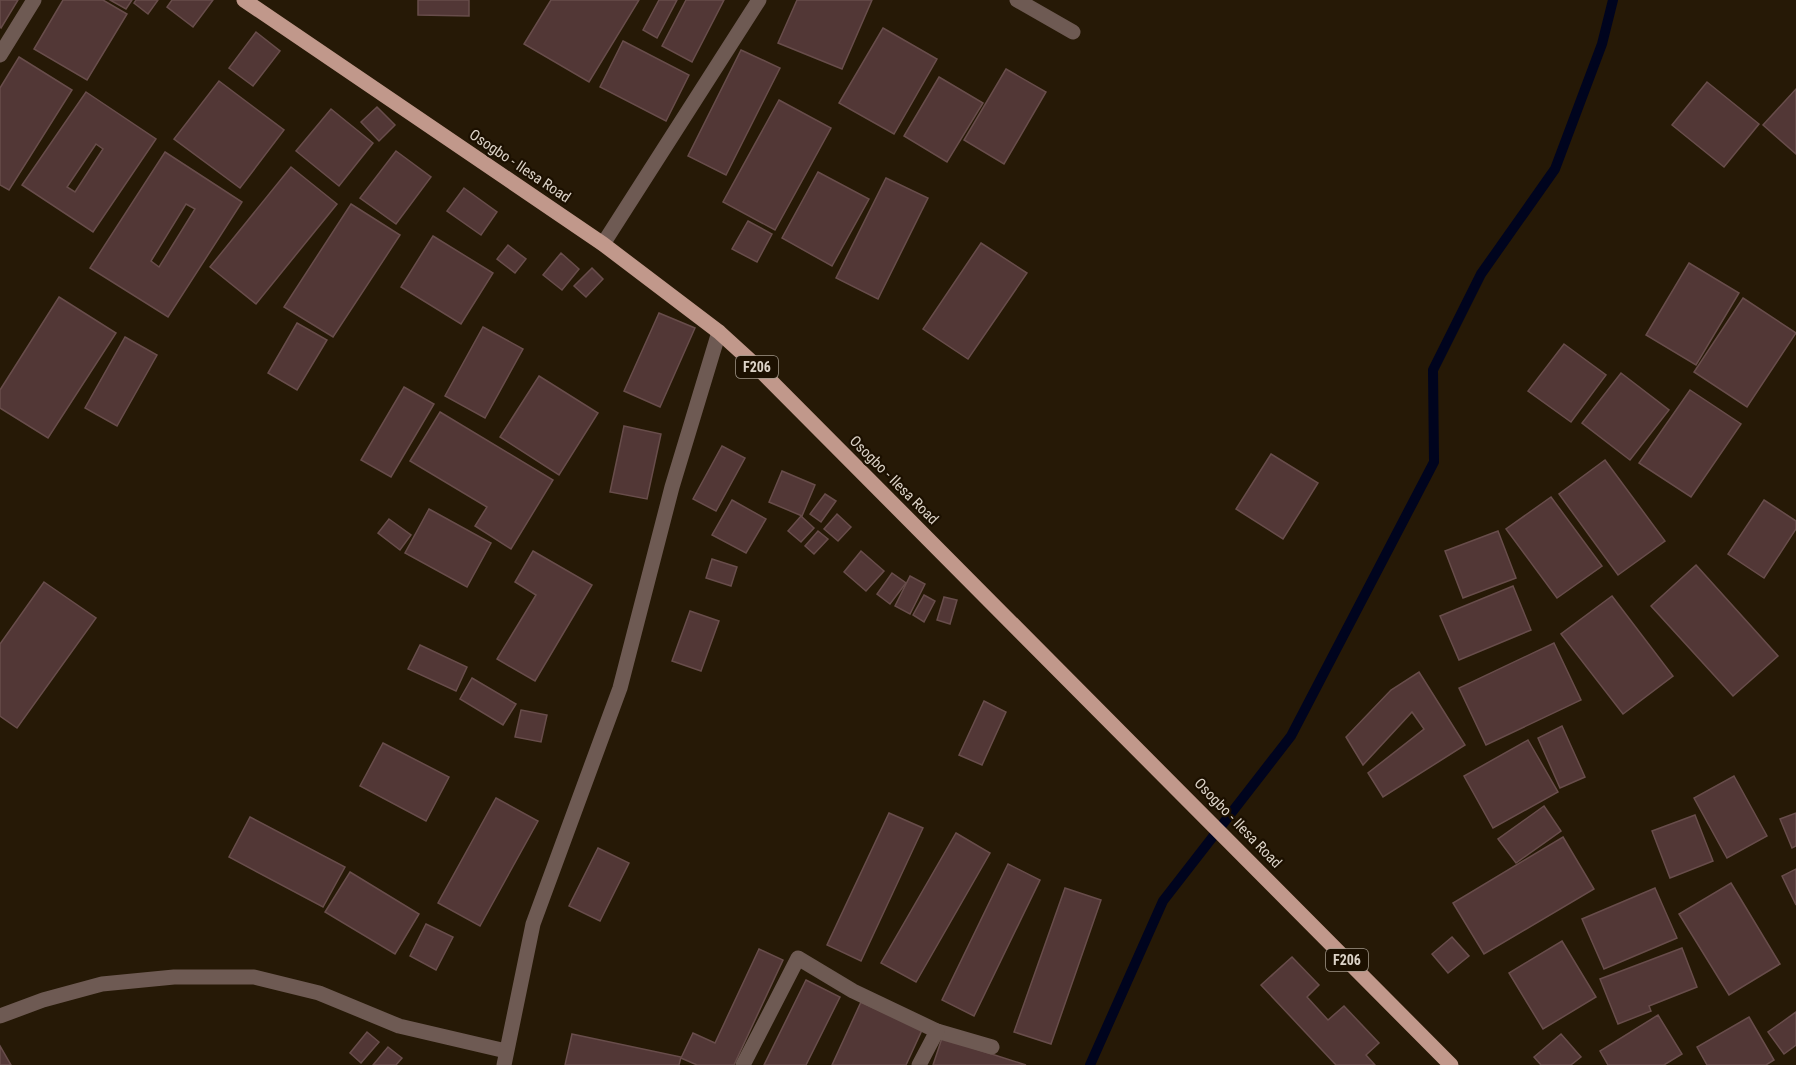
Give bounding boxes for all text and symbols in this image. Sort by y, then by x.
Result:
street label: Osogbo - Ilesa Road [466,126,574,206]
road number: F206 [736,356,778,378]
street label: Osogbo - Ilesa Road [846,432,942,528]
street label: Osogbo - Ilesa Road [1190,774,1286,872]
road number: F206 [1326,949,1368,971]

